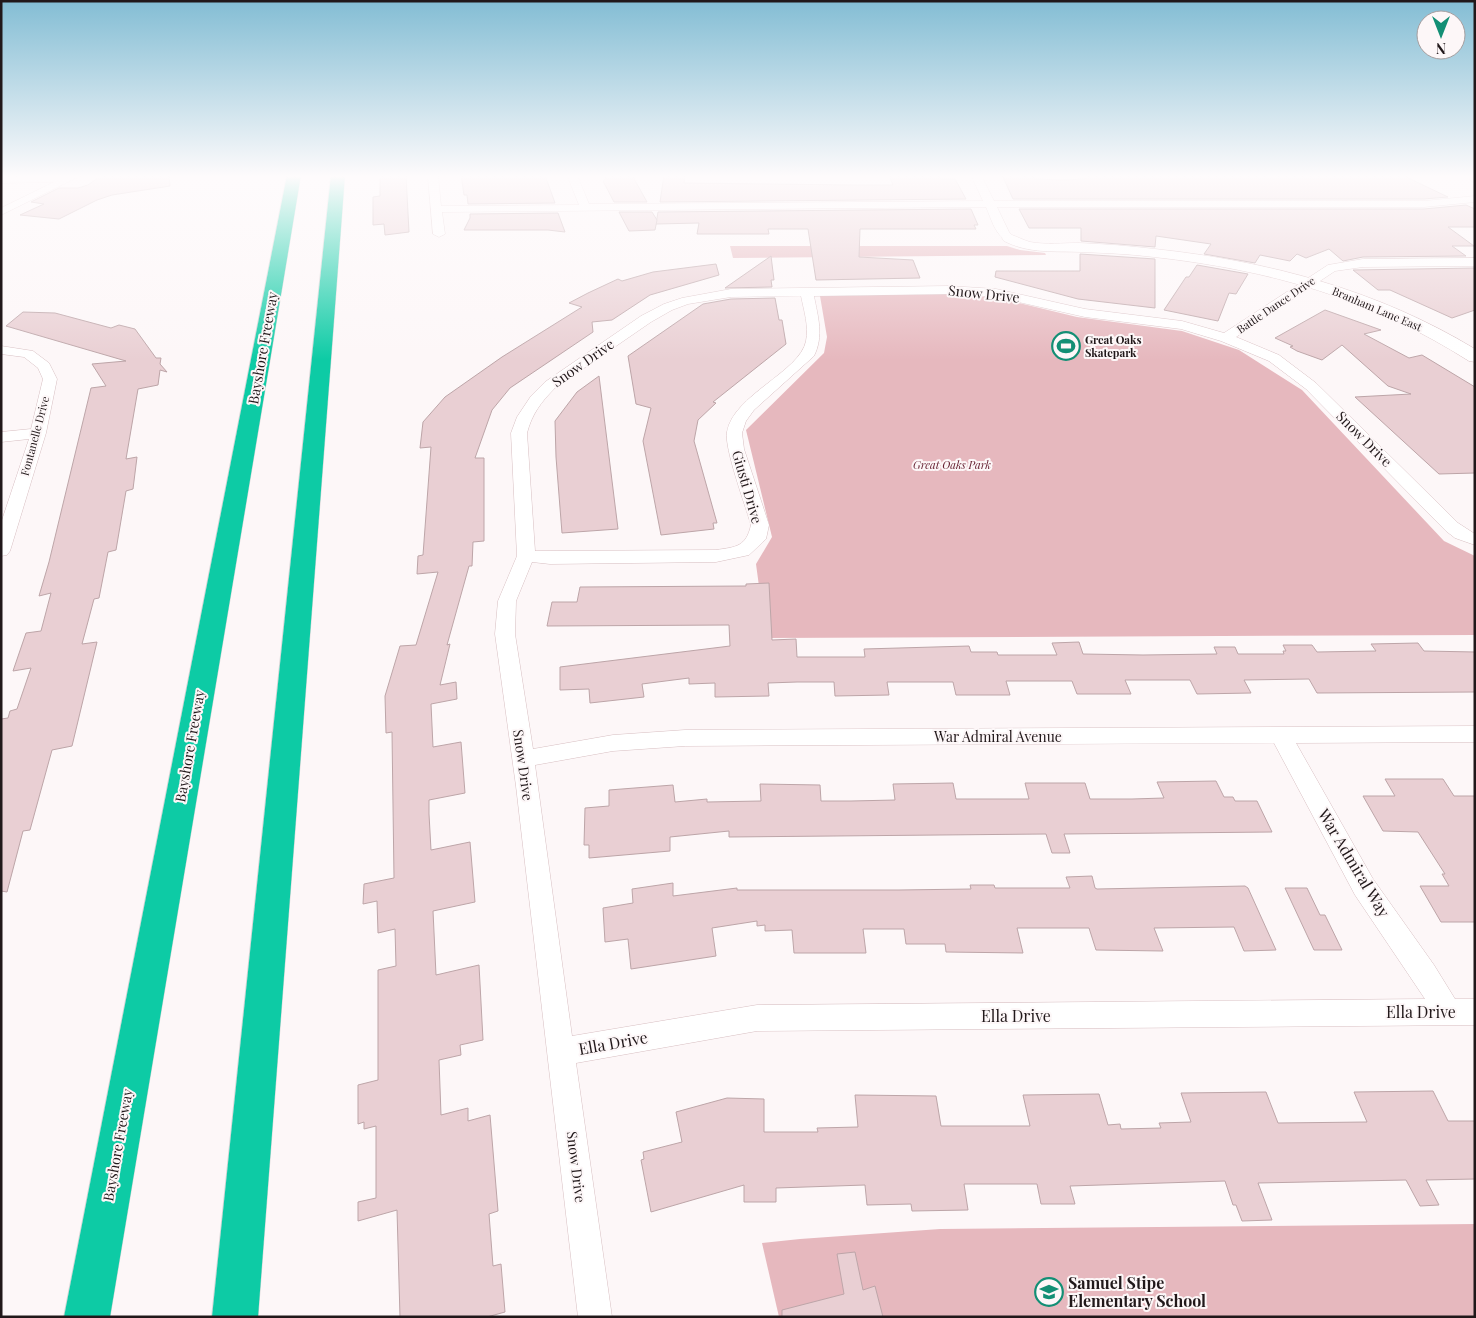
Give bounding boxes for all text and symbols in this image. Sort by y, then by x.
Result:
north arrow [1416,10,1466,60]
text: N [1436,39,1446,58]
street label: Battle Dance Drive [1234,273,1318,336]
street label: Snow Drive [947,280,1021,307]
street label: Branham Lane East [1330,283,1424,334]
street label: Bayshore Freeway [243,290,282,406]
sports icon: Great Oaks Skatepark [1051,331,1081,361]
place label: Great Oaks Skatepark [1085,332,1142,360]
street label: Snow Drive [548,334,618,391]
street label: Fontanelle Drive [17,394,52,477]
street label: Snow Drive [1332,407,1396,471]
street label: Giusti Drive [728,448,767,526]
park label: Great Oaks Park [913,457,991,472]
street label: Bayshore Freeway [170,688,209,804]
street label: War Admiral Avenue [933,727,1062,746]
street label: Snow Drive [509,728,538,802]
street label: War Admiral Way [1313,804,1395,921]
street label: Ella Drive [1386,1001,1456,1022]
street label: Ella Drive [981,1005,1051,1026]
street label: Ella Drive [577,1026,649,1059]
street label: Bayshore Freeway [98,1087,137,1203]
street label: Snow Drive [563,1130,590,1204]
place label: Samuel Stipe Elementary School [1068,1272,1206,1311]
school or university icon: Samuel Stipe Elementary School [1034,1277,1064,1307]

